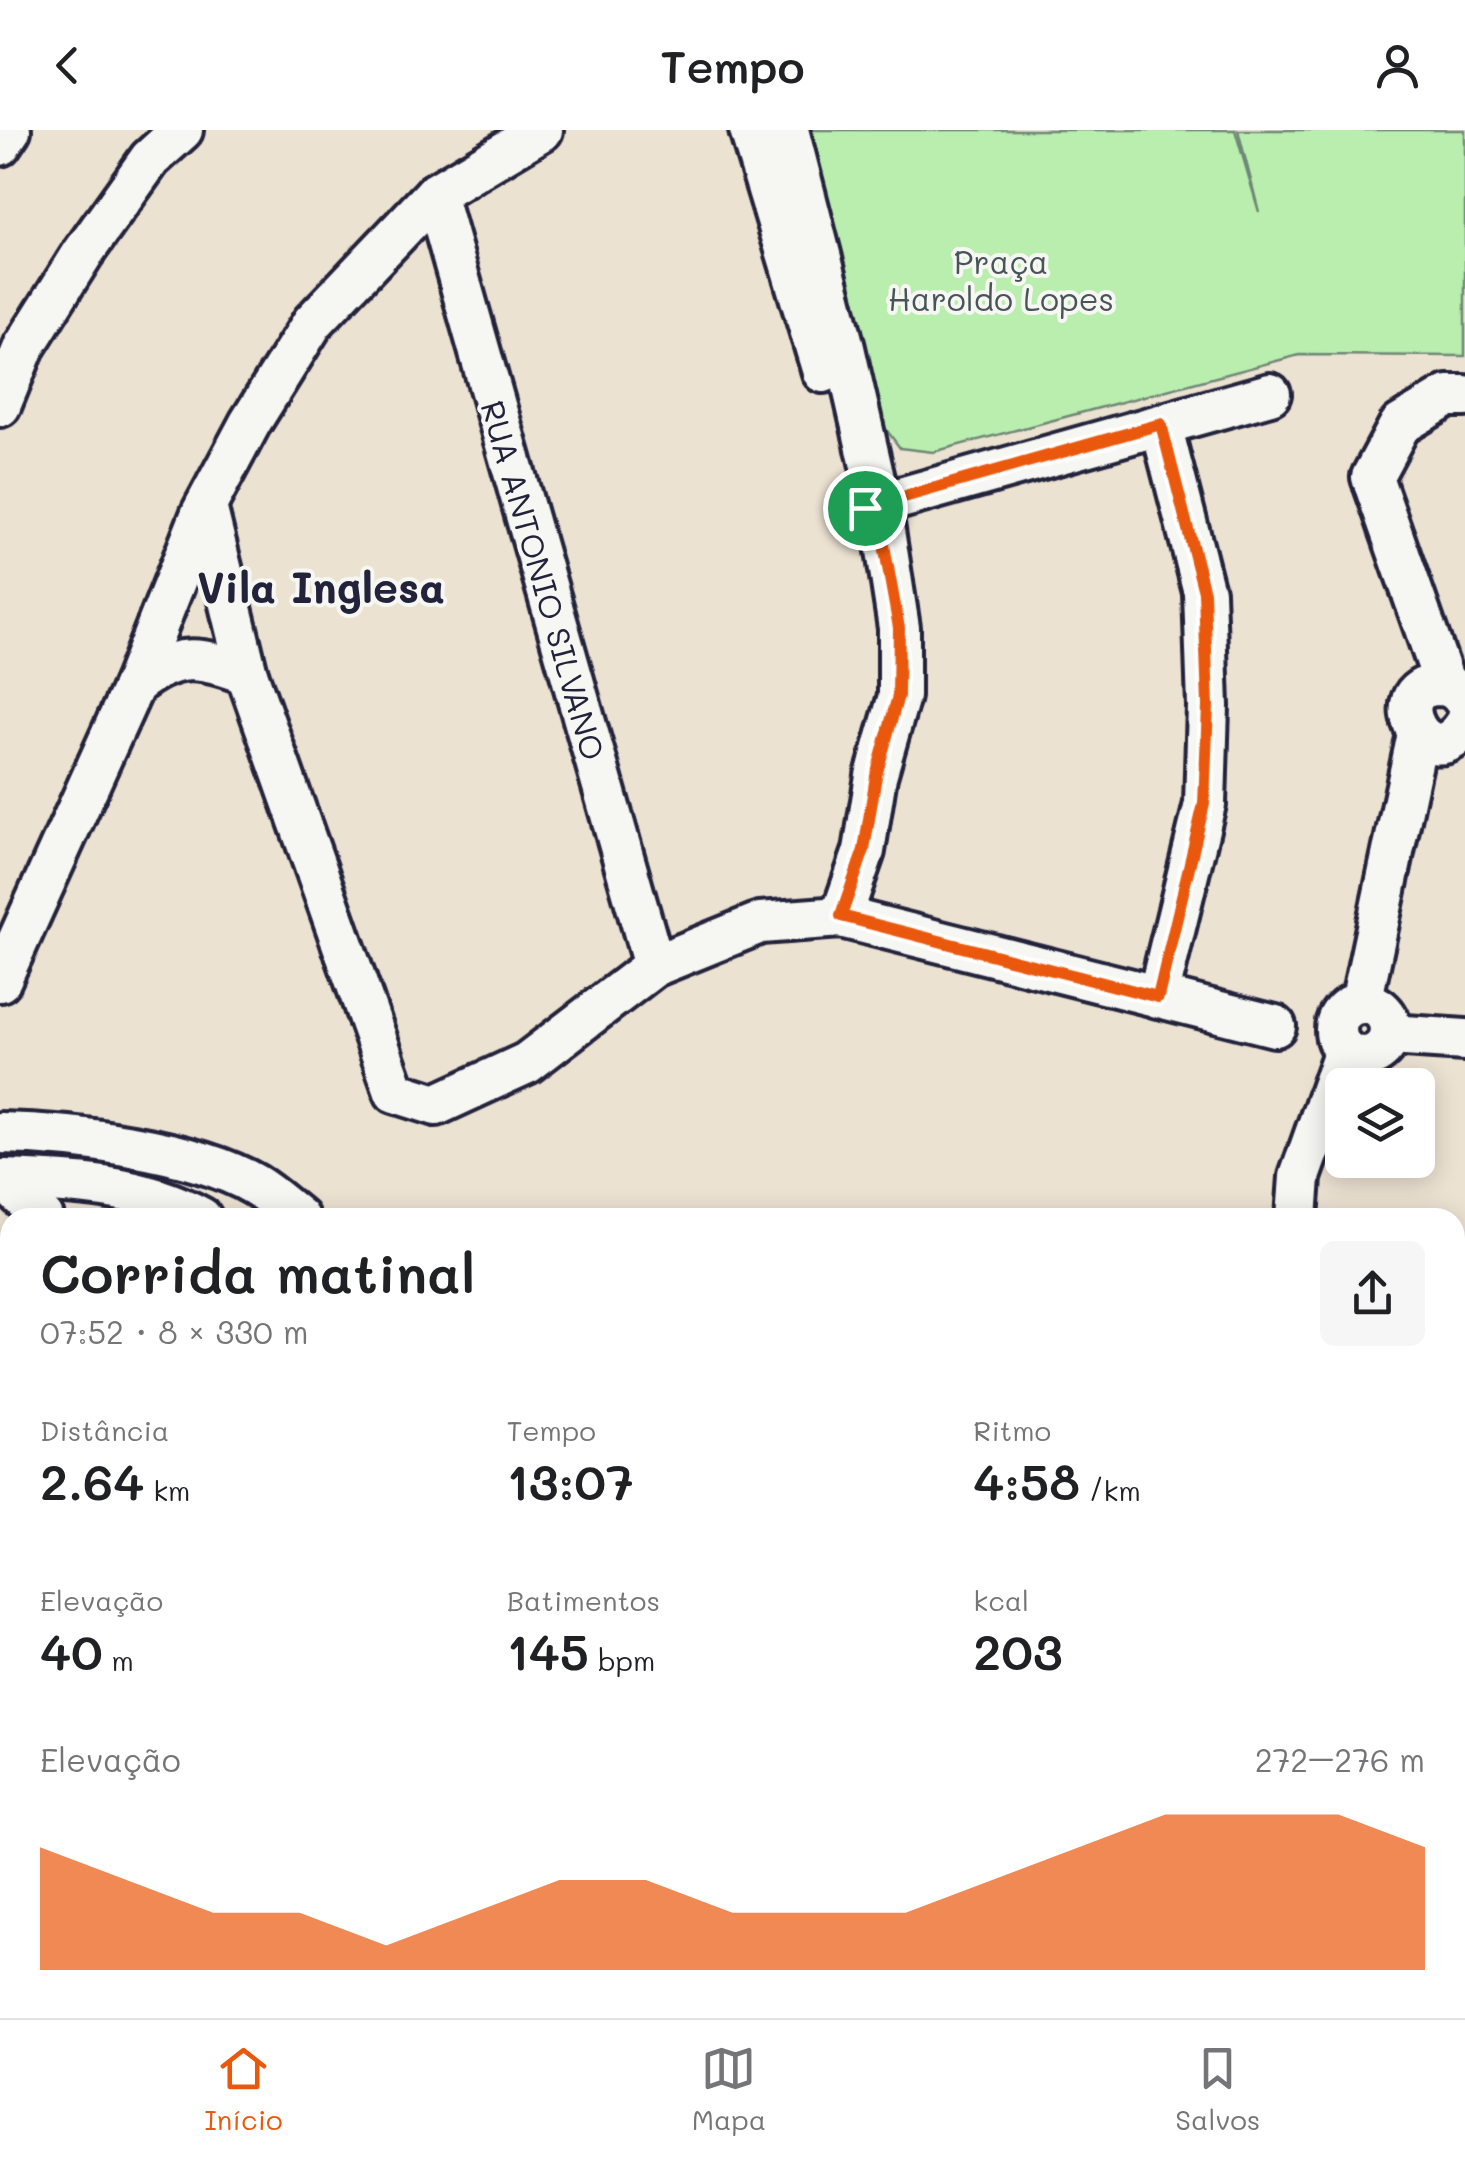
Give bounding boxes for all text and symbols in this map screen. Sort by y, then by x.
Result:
text: Tempo [660,36,805,94]
icon: back [40,38,95,93]
icon: person [1370,38,1425,93]
park label: Praça Haroldo Lopes [888,240,1114,319]
street label: RUA ANTONIO SILVANO [473,395,615,765]
pin [823,466,908,551]
icon: arrive [838,481,893,536]
district label: Vila Inglesa [197,559,445,614]
map controls [1325,1068,1435,1178]
button: layers [1325,1068,1435,1178]
text: Corrida matinal [40,1236,476,1308]
button: share [1320,1241,1425,1346]
text: 07:52 · 8 × 330 m [40,1310,308,1352]
text: Distância [40,1412,169,1448]
text: Tempo [507,1412,596,1448]
text: Ritmo [973,1412,1051,1448]
text: 2.64 [40,1448,144,1514]
text: 13:07 [507,1448,634,1514]
text: 4:58 [973,1448,1080,1514]
text: km [144,1472,190,1508]
text: /km [1080,1472,1141,1508]
text: Elevação [40,1582,163,1618]
text: Batimentos [507,1582,660,1618]
text: kcal [973,1582,1029,1618]
text: 40 [40,1618,103,1684]
text: 145 [507,1618,589,1684]
text: 203 [973,1618,1063,1684]
text: m [103,1642,134,1678]
text: bpm [589,1642,655,1678]
text: Elevação [40,1738,181,1780]
text: 272–276 m [1255,1738,1425,1780]
tab: Início [205,2041,283,2137]
tab: Mapa [692,2041,766,2137]
tab: Salvos [1175,2041,1260,2137]

